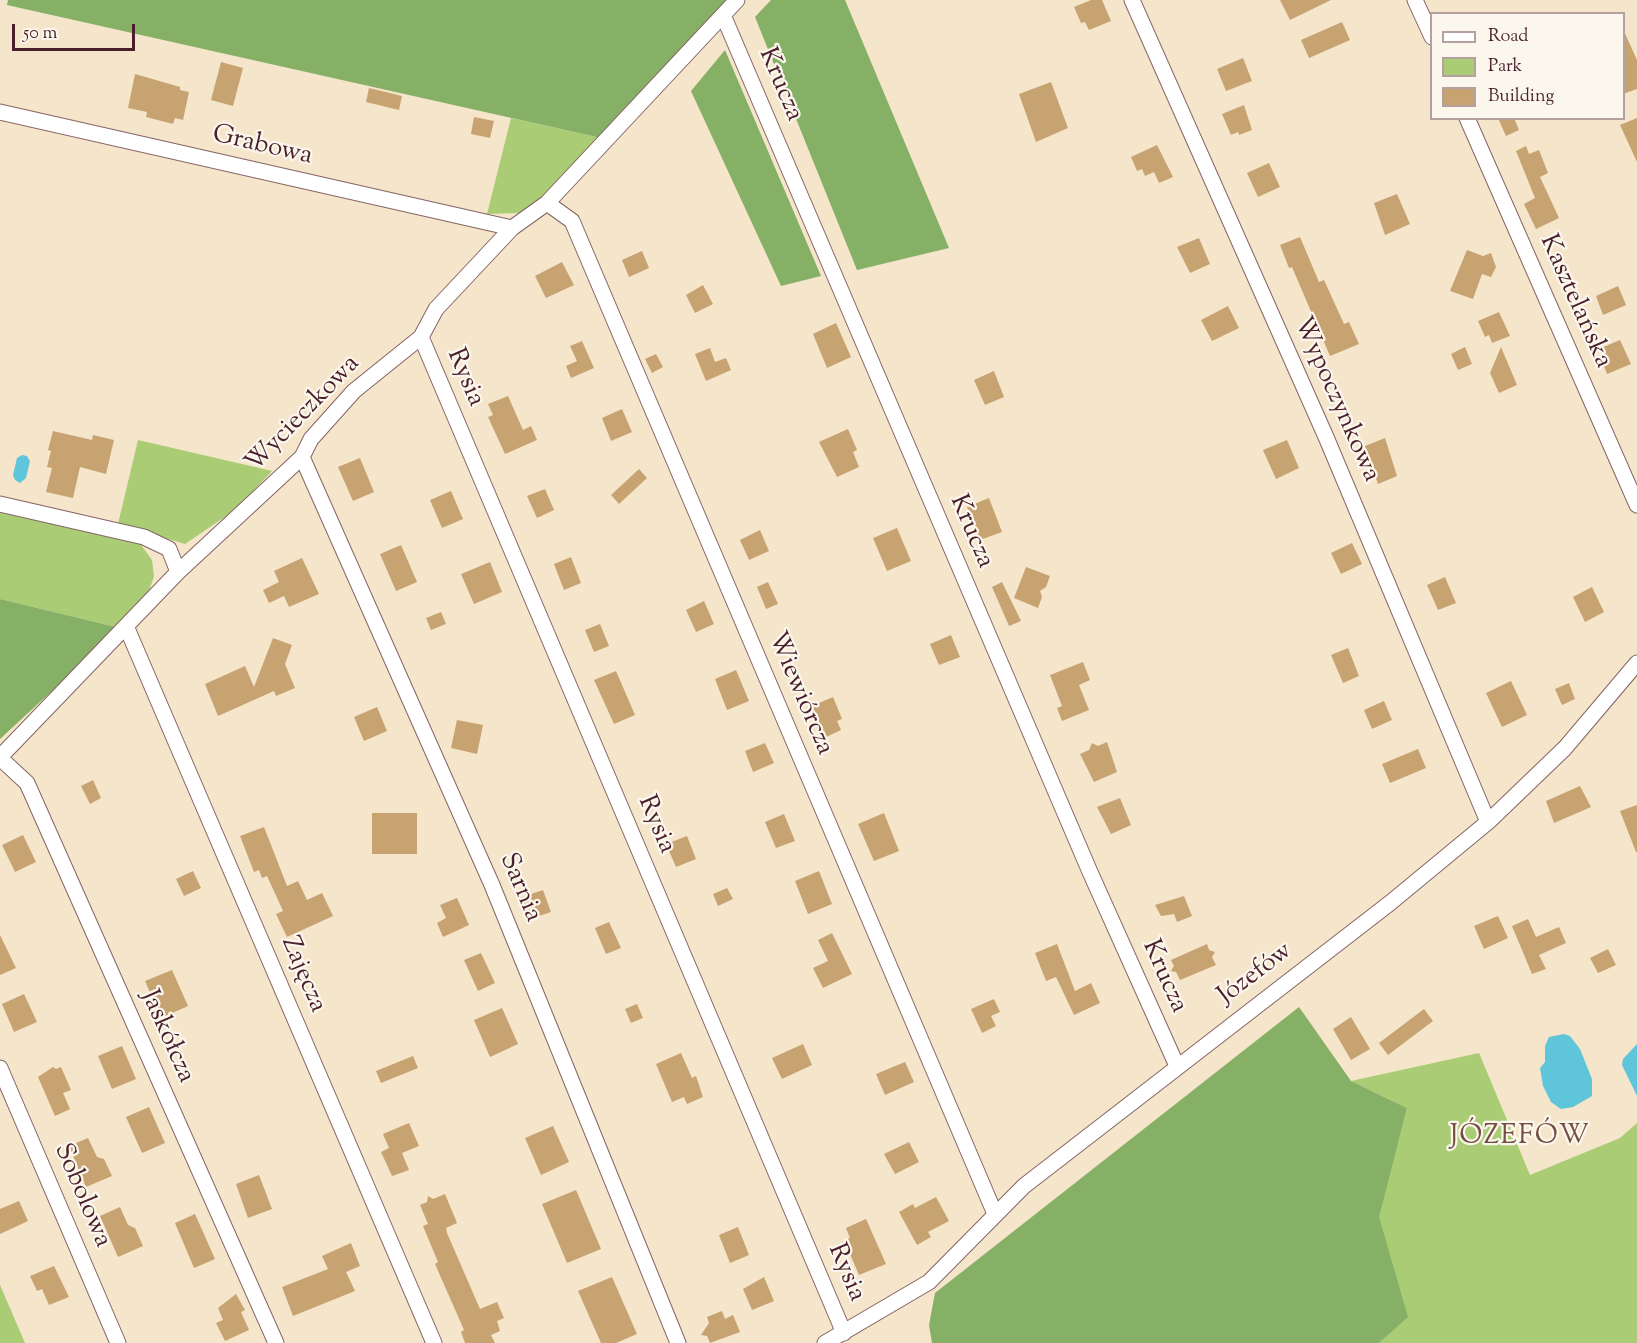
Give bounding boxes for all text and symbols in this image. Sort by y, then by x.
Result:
scale bar [15,12,138,50]
legend [1430,12,1625,120]
text: 50 m [23,21,57,47]
text: Road [1488,24,1528,50]
street label: Krucza [750,44,808,126]
text: Park [1488,54,1522,80]
text: Building [1488,84,1554,110]
street label: Grabowa [209,120,315,174]
street label: Kasztelańska [1531,230,1617,374]
street label: Wypoczynkowa [1285,313,1385,487]
street label: Rysia [438,344,490,412]
street label: Wycieczkowa [240,350,368,480]
street label: Krucza [941,491,999,573]
street label: Wiewiórcza [759,628,839,760]
street label: Rysia [629,791,681,859]
street label: Sarnia [491,849,547,927]
street label: Zajęcza [272,932,332,1018]
street label: Krucza [1133,936,1193,1018]
street label: Józefów [1213,937,1299,1013]
street label: Jaskółcza [132,986,200,1088]
district label: JÓZEFÓW [1450,1122,1590,1154]
street label: Sobolowa [45,1139,117,1253]
street label: Rysia [819,1239,871,1307]

